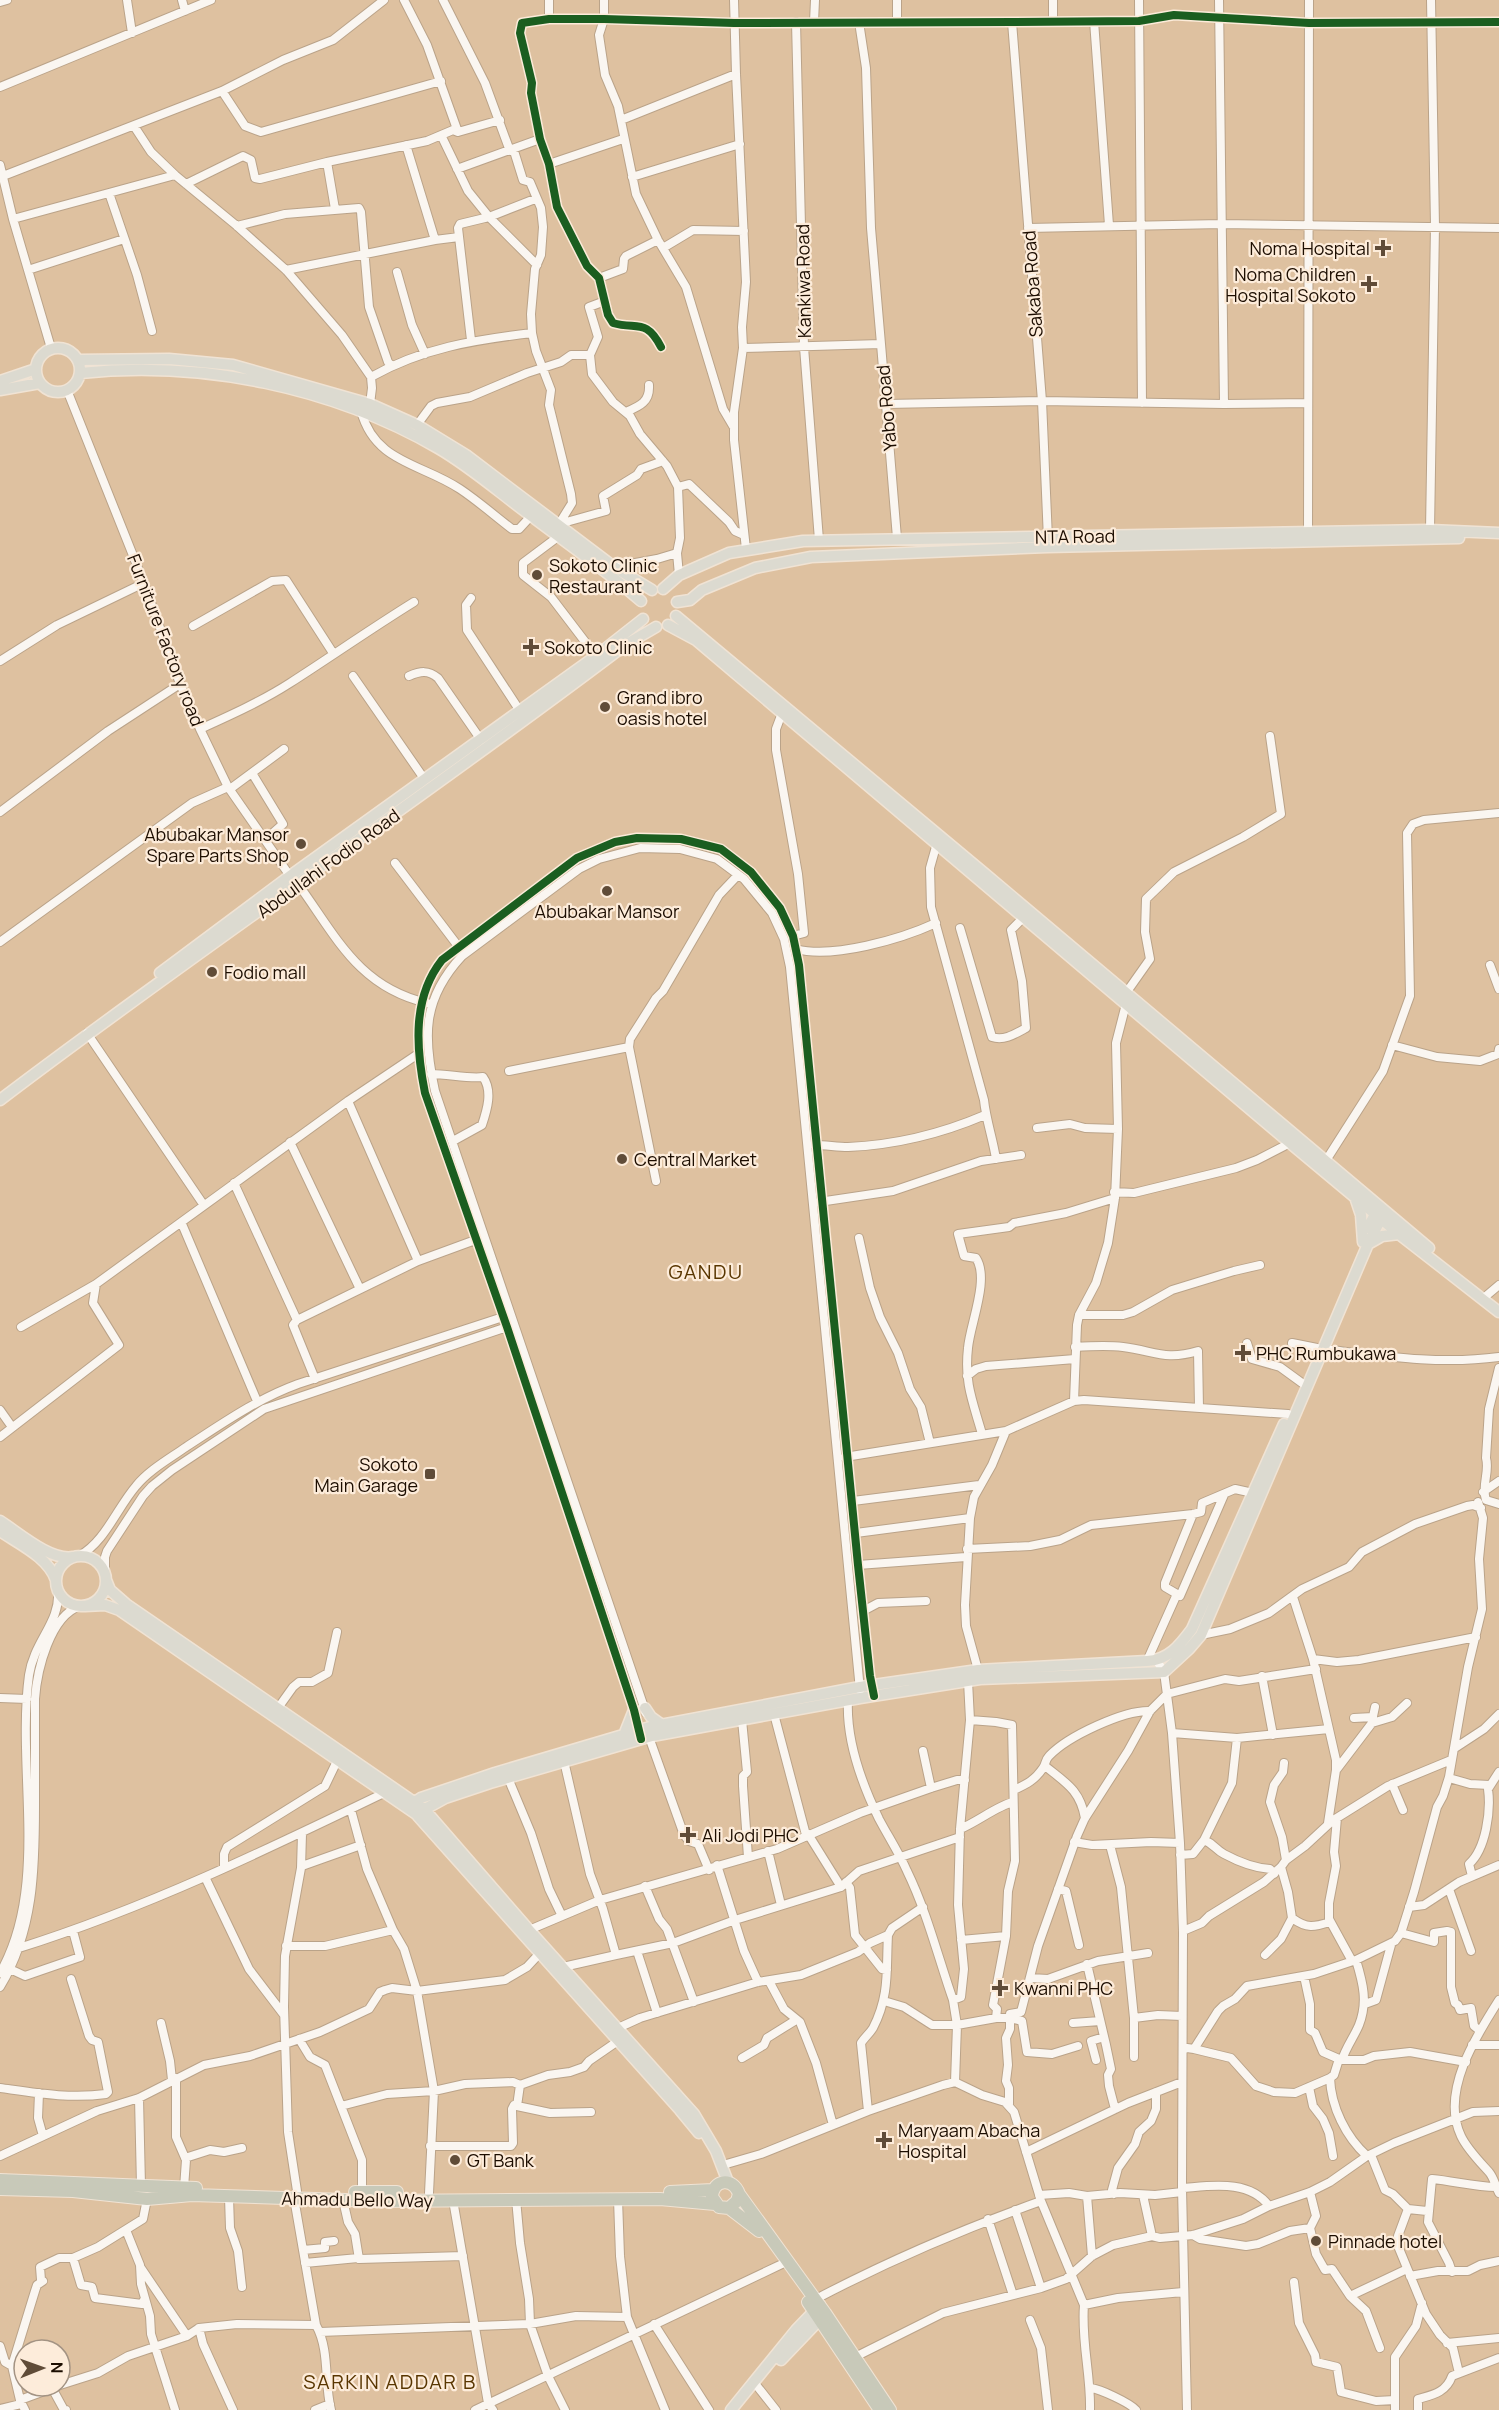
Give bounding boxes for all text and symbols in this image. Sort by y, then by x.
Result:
street label: Kankiwa Road [790,224,816,338]
street label: Sakaba Road [1016,230,1048,338]
place label: Noma Hospital [1250,236,1370,260]
marker: Noma Hospital [1374,239,1392,257]
place label: Noma Children Hospital Sokoto [1225,262,1356,307]
marker: Noma Children Hospital Sokoto [1360,275,1378,293]
street label: Yabo Road [870,364,902,452]
street label: NTA Road [1035,523,1115,549]
street label: Furniture Factory road [122,550,210,730]
place label: Sokoto Clinic Restaurant [549,553,657,598]
marker: Sokoto Clinic Restaurant [530,568,544,582]
place label: Sokoto Clinic [544,635,652,659]
marker: Sokoto Clinic [522,638,540,656]
place label: Grand ibro oasis hotel [617,685,707,730]
marker: Grand ibro oasis hotel [598,700,612,714]
street label: Abdullahi Fodio Road [252,803,404,923]
place label: Abubakar Mansor Spare Parts Shop [144,822,289,867]
marker: Abubakar Mansor Spare Parts Shop [294,837,308,851]
marker: Abubakar Mansor [600,884,614,898]
place label: Abubakar Mansor [535,899,680,923]
place label: Fodio mall [224,960,306,984]
marker: Fodio mall [205,965,219,979]
place label: Central Market [634,1147,757,1171]
marker: Central Market [615,1152,629,1166]
district label: GANDU [668,1258,744,1285]
place label: PHC Rumbukawa [1256,1341,1396,1365]
marker: PHC Rumbukawa [1234,1344,1252,1362]
place label: Sokoto Main Garage [314,1452,418,1497]
marker: Sokoto Main Garage [423,1467,437,1481]
place label: Ali Jodi PHC [702,1823,799,1847]
marker: Ali Jodi PHC [679,1826,697,1844]
place label: Kwanni PHC [1014,1976,1113,2000]
marker: Kwanni PHC [991,1979,1009,1997]
place label: Maryaam Abacha Hospital [898,2118,1040,2163]
marker: Maryaam Abacha Hospital [875,2131,893,2149]
place label: GT Bank [467,2148,535,2172]
marker: GT Bank [448,2153,462,2167]
street label: Ahmadu Bello Way [281,2186,433,2212]
place label: Pinnade hotel [1328,2229,1442,2253]
marker: Pinnade hotel [1309,2234,1323,2248]
north arrow [12,2338,72,2398]
text: N [46,2362,68,2374]
district label: SARKIN ADDAR B [303,2368,477,2395]

